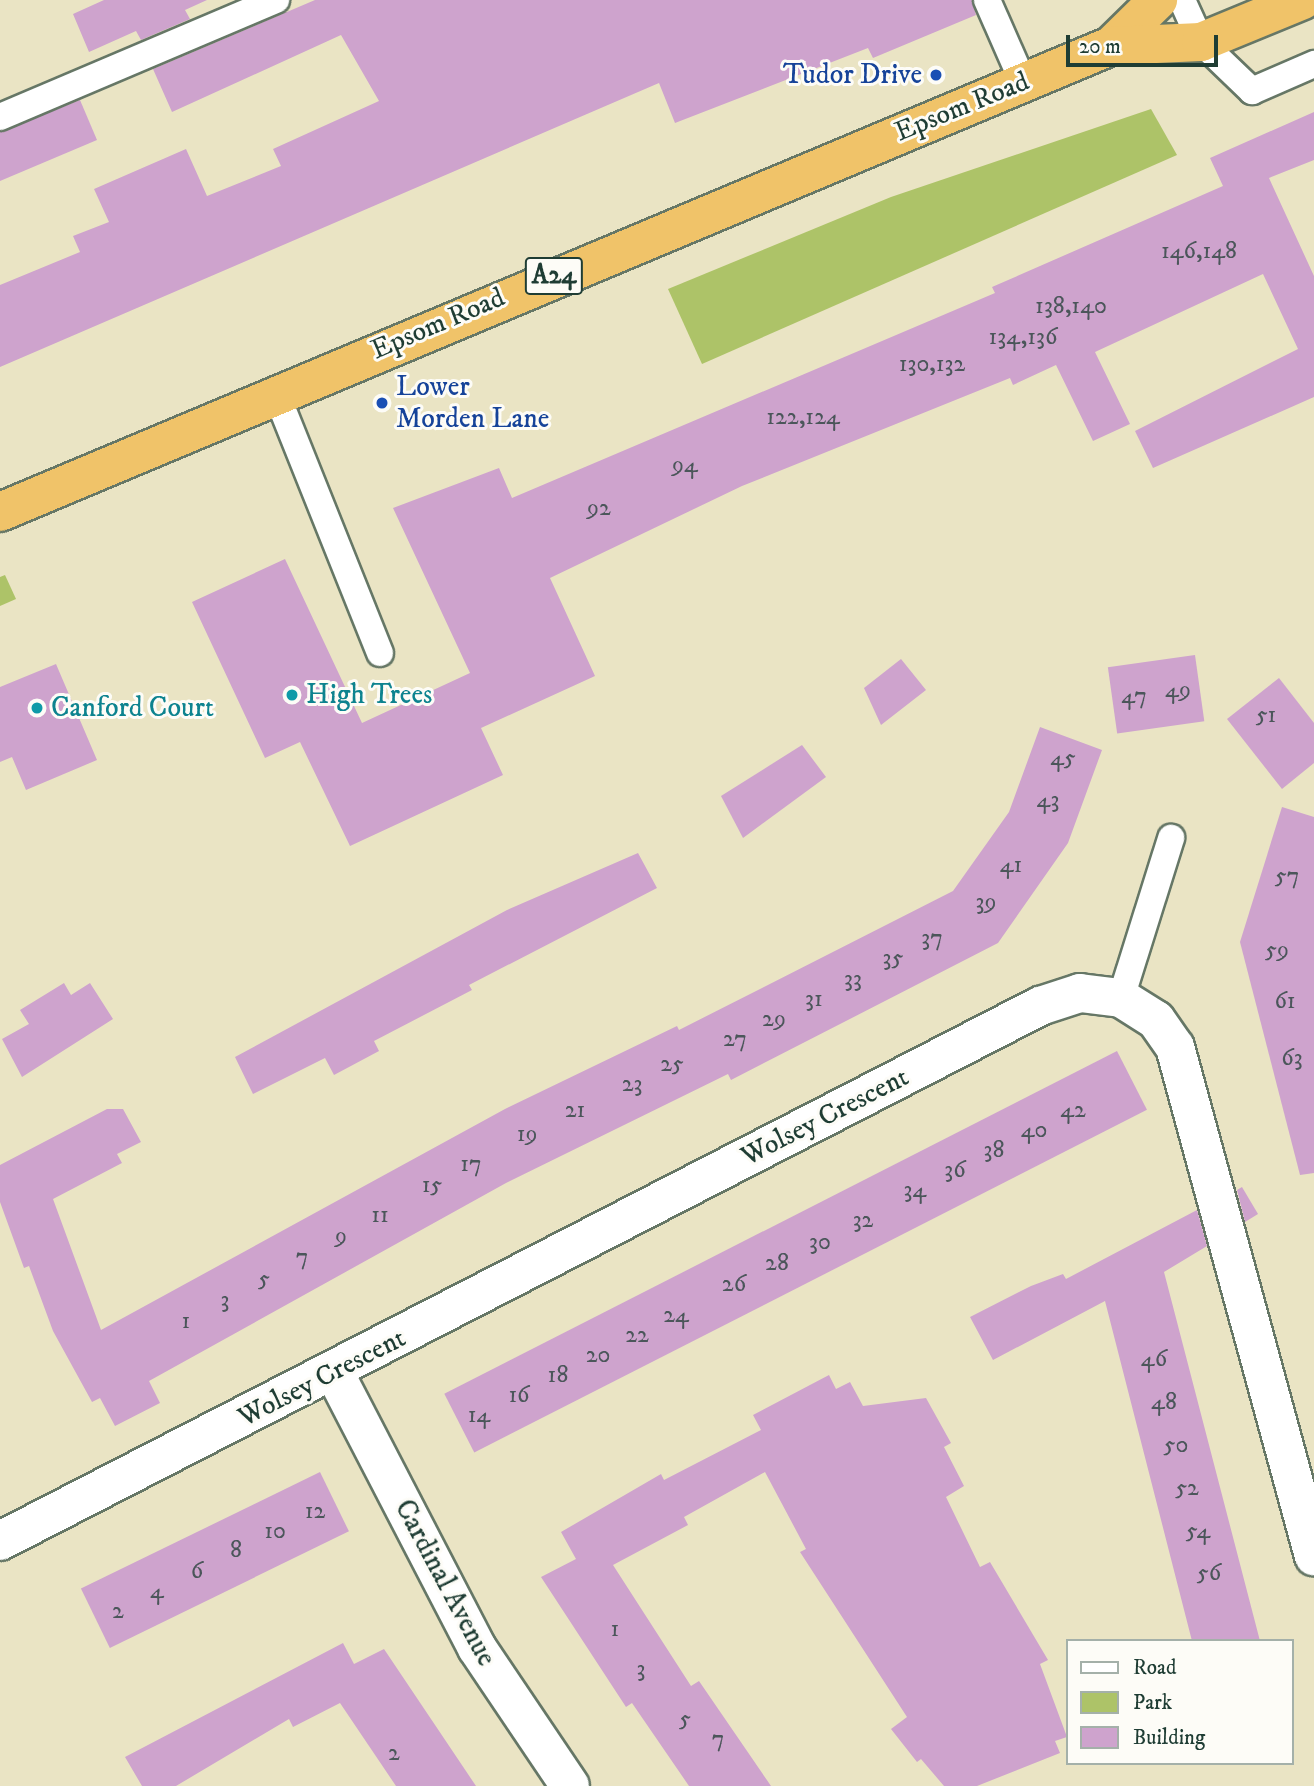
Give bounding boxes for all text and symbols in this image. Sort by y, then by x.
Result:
scale bar [1069,21,1221,65]
text: 20 m [1079,34,1121,60]
place label: Tudor Drive [783,58,922,92]
street label: Epsom Road [890,65,1034,149]
marker: Tudor Drive [928,67,944,83]
house number: 146,148 [1161,238,1237,266]
road number: A24 [524,254,584,298]
street label: Epsom Road [366,281,510,367]
house number: 138,140 [1035,293,1107,321]
house number: 134,136 [989,324,1057,352]
house number: 130,132 [899,351,965,379]
place label: Lower Morden Lane [396,370,549,436]
marker: Lower Morden Lane [374,395,390,411]
house number: 122,124 [766,404,840,432]
house number: 94 [672,452,698,480]
house number: 92 [587,495,611,523]
house number: 49 [1165,677,1191,705]
place label: High Trees [306,678,432,712]
house number: 47 [1121,683,1147,711]
marker: High Trees [284,687,300,703]
place label: Canford Court [51,691,214,725]
marker: Canford Court [29,700,45,716]
house number: 51 [1256,702,1276,730]
house number: 45 [1050,745,1076,773]
house number: 43 [1037,787,1059,815]
house number: 41 [1000,852,1022,880]
house number: 57 [1275,863,1299,891]
house number: 39 [976,889,996,917]
house number: 37 [921,925,943,953]
house number: 59 [1265,937,1289,965]
house number: 35 [883,945,903,973]
house number: 33 [844,966,862,994]
house number: 31 [805,986,823,1014]
house number: 61 [1274,988,1296,1016]
house number: 29 [762,1006,786,1034]
house number: 27 [723,1026,747,1054]
house number: 63 [1281,1045,1303,1073]
house number: 25 [660,1051,684,1079]
street label: Wolsey Crescent [736,1060,914,1174]
house number: 23 [622,1071,642,1099]
house number: 21 [565,1097,585,1125]
house number: 42 [1060,1097,1086,1125]
house number: 40 [1021,1117,1047,1145]
house number: 19 [517,1121,537,1149]
house number: 38 [984,1137,1004,1165]
house number: 17 [460,1151,482,1179]
house number: 36 [944,1157,966,1185]
house number: 15 [422,1172,442,1200]
house number: 34 [904,1177,926,1205]
house number: 11 [371,1202,389,1230]
house number: 32 [853,1207,873,1235]
house number: 9 [335,1223,347,1251]
house number: 30 [809,1229,831,1257]
house number: 7 [296,1244,308,1272]
house number: 28 [765,1250,789,1278]
house number: 5 [258,1266,270,1294]
house number: 26 [722,1271,746,1299]
house number: 3 [221,1287,229,1315]
house number: 24 [663,1302,689,1330]
house number: 1 [182,1308,190,1336]
street label: Wolsey Crescent [233,1321,411,1435]
house number: 22 [625,1322,649,1350]
house number: 20 [586,1342,610,1370]
house number: 46 [1141,1346,1167,1374]
house number: 18 [548,1362,568,1390]
house number: 16 [508,1382,530,1410]
house number: 48 [1151,1389,1177,1417]
house number: 14 [468,1402,490,1430]
house number: 50 [1164,1432,1188,1460]
house number: 52 [1175,1475,1199,1503]
street label: Cardinal Avenue [387,1494,503,1672]
house number: 12 [305,1498,325,1526]
house number: 10 [264,1518,286,1546]
house number: 54 [1186,1518,1210,1546]
house number: 8 [230,1537,242,1565]
house number: 6 [191,1558,203,1586]
house number: 56 [1197,1560,1221,1588]
house number: 4 [150,1578,164,1606]
house number: 2 [112,1598,124,1626]
house number: 1 [611,1616,619,1644]
legend [1066,1639,1293,1765]
text: Road [1133,1655,1177,1681]
house number: 3 [637,1656,645,1684]
text: Park [1133,1690,1172,1716]
house number: 5 [679,1706,691,1734]
text: Building [1133,1725,1205,1751]
house number: 7 [712,1726,724,1754]
house number: 2 [388,1740,400,1768]

